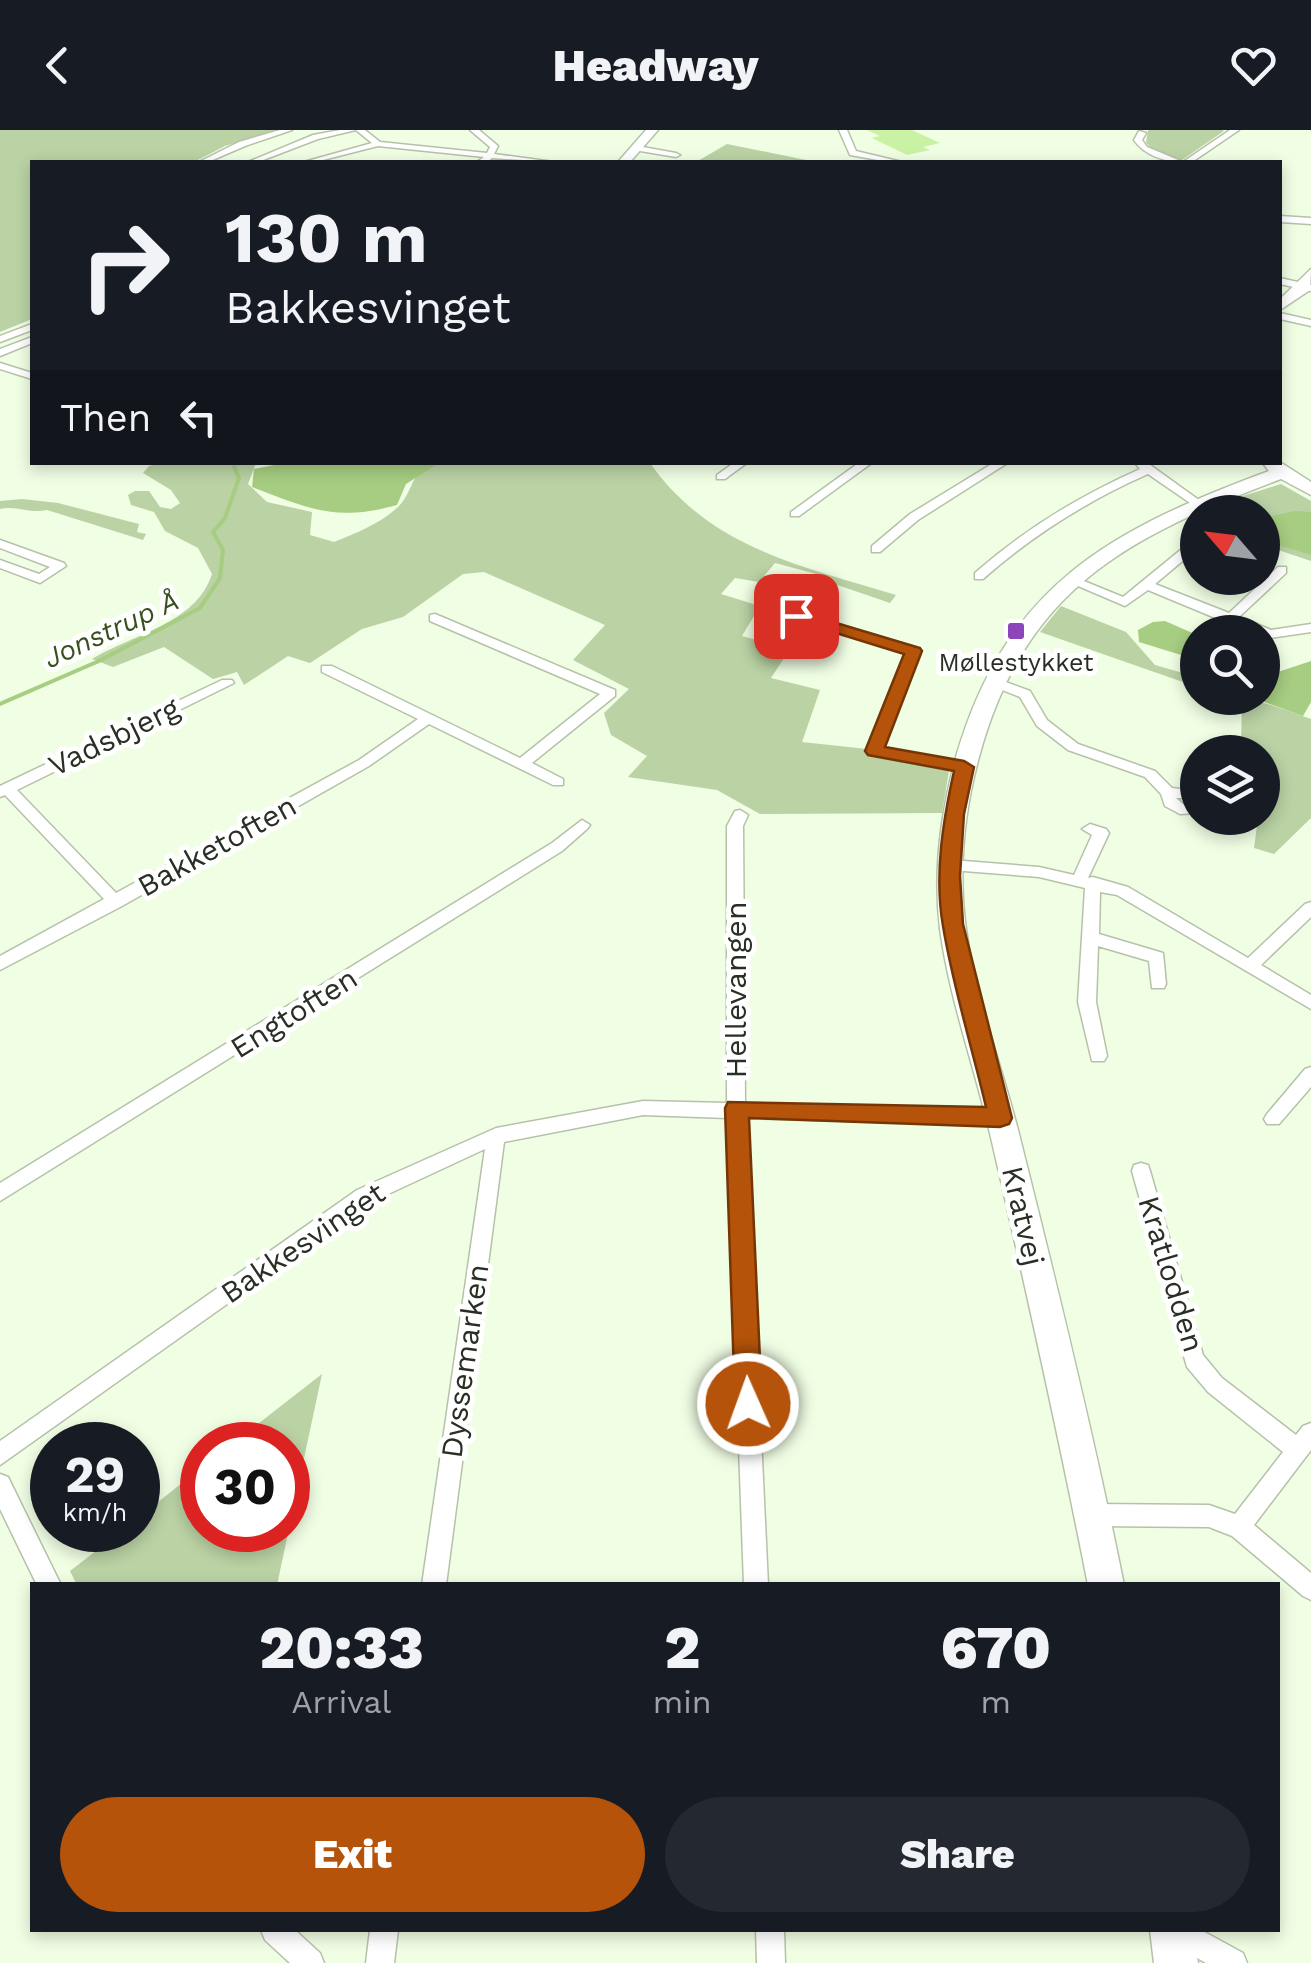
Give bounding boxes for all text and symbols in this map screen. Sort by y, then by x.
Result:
icon: back [30,38,85,93]
icon: heart [1226,38,1281,93]
text: Headway [553,39,758,92]
text: 130 m [225,197,428,279]
icon: right [60,200,190,330]
text: Bakkesvinget [225,281,510,334]
icon: left [171,390,226,445]
text: Then [60,396,151,440]
north arrow [1180,495,1280,595]
map controls [1180,495,1280,835]
pin [754,574,839,659]
water label: Jonstrup Å [38,584,184,675]
icon: arrive [769,589,824,644]
button: search [1180,615,1280,715]
marker: Møllestykket [1005,620,1027,642]
place label: Møllestykket [939,648,1094,677]
street label: Vadsbjerg [43,690,185,783]
button: layers [1180,735,1280,835]
street label: Bakketoften [131,788,302,904]
street label: Hellevangen [718,902,753,1078]
street label: Engtoften [224,960,364,1065]
street label: Kratvej [995,1163,1052,1269]
street label: Bakkesvinget [214,1175,392,1310]
street label: Kratlodden [1131,1192,1212,1356]
street label: Dyssemarken [434,1262,495,1460]
position arrow [696,1352,800,1456]
speed limit sign: 30 [180,1422,310,1552]
text: 29 [65,1445,125,1504]
text: km/h [63,1498,127,1527]
text: 20:33 [259,1612,424,1683]
text: 2 [664,1612,700,1683]
text: 670 [941,1612,1051,1683]
text: Arrival [291,1683,391,1721]
text: min [653,1683,712,1721]
text: m [981,1683,1011,1721]
button: Exit [60,1797,645,1912]
button: Share [665,1797,1250,1912]

